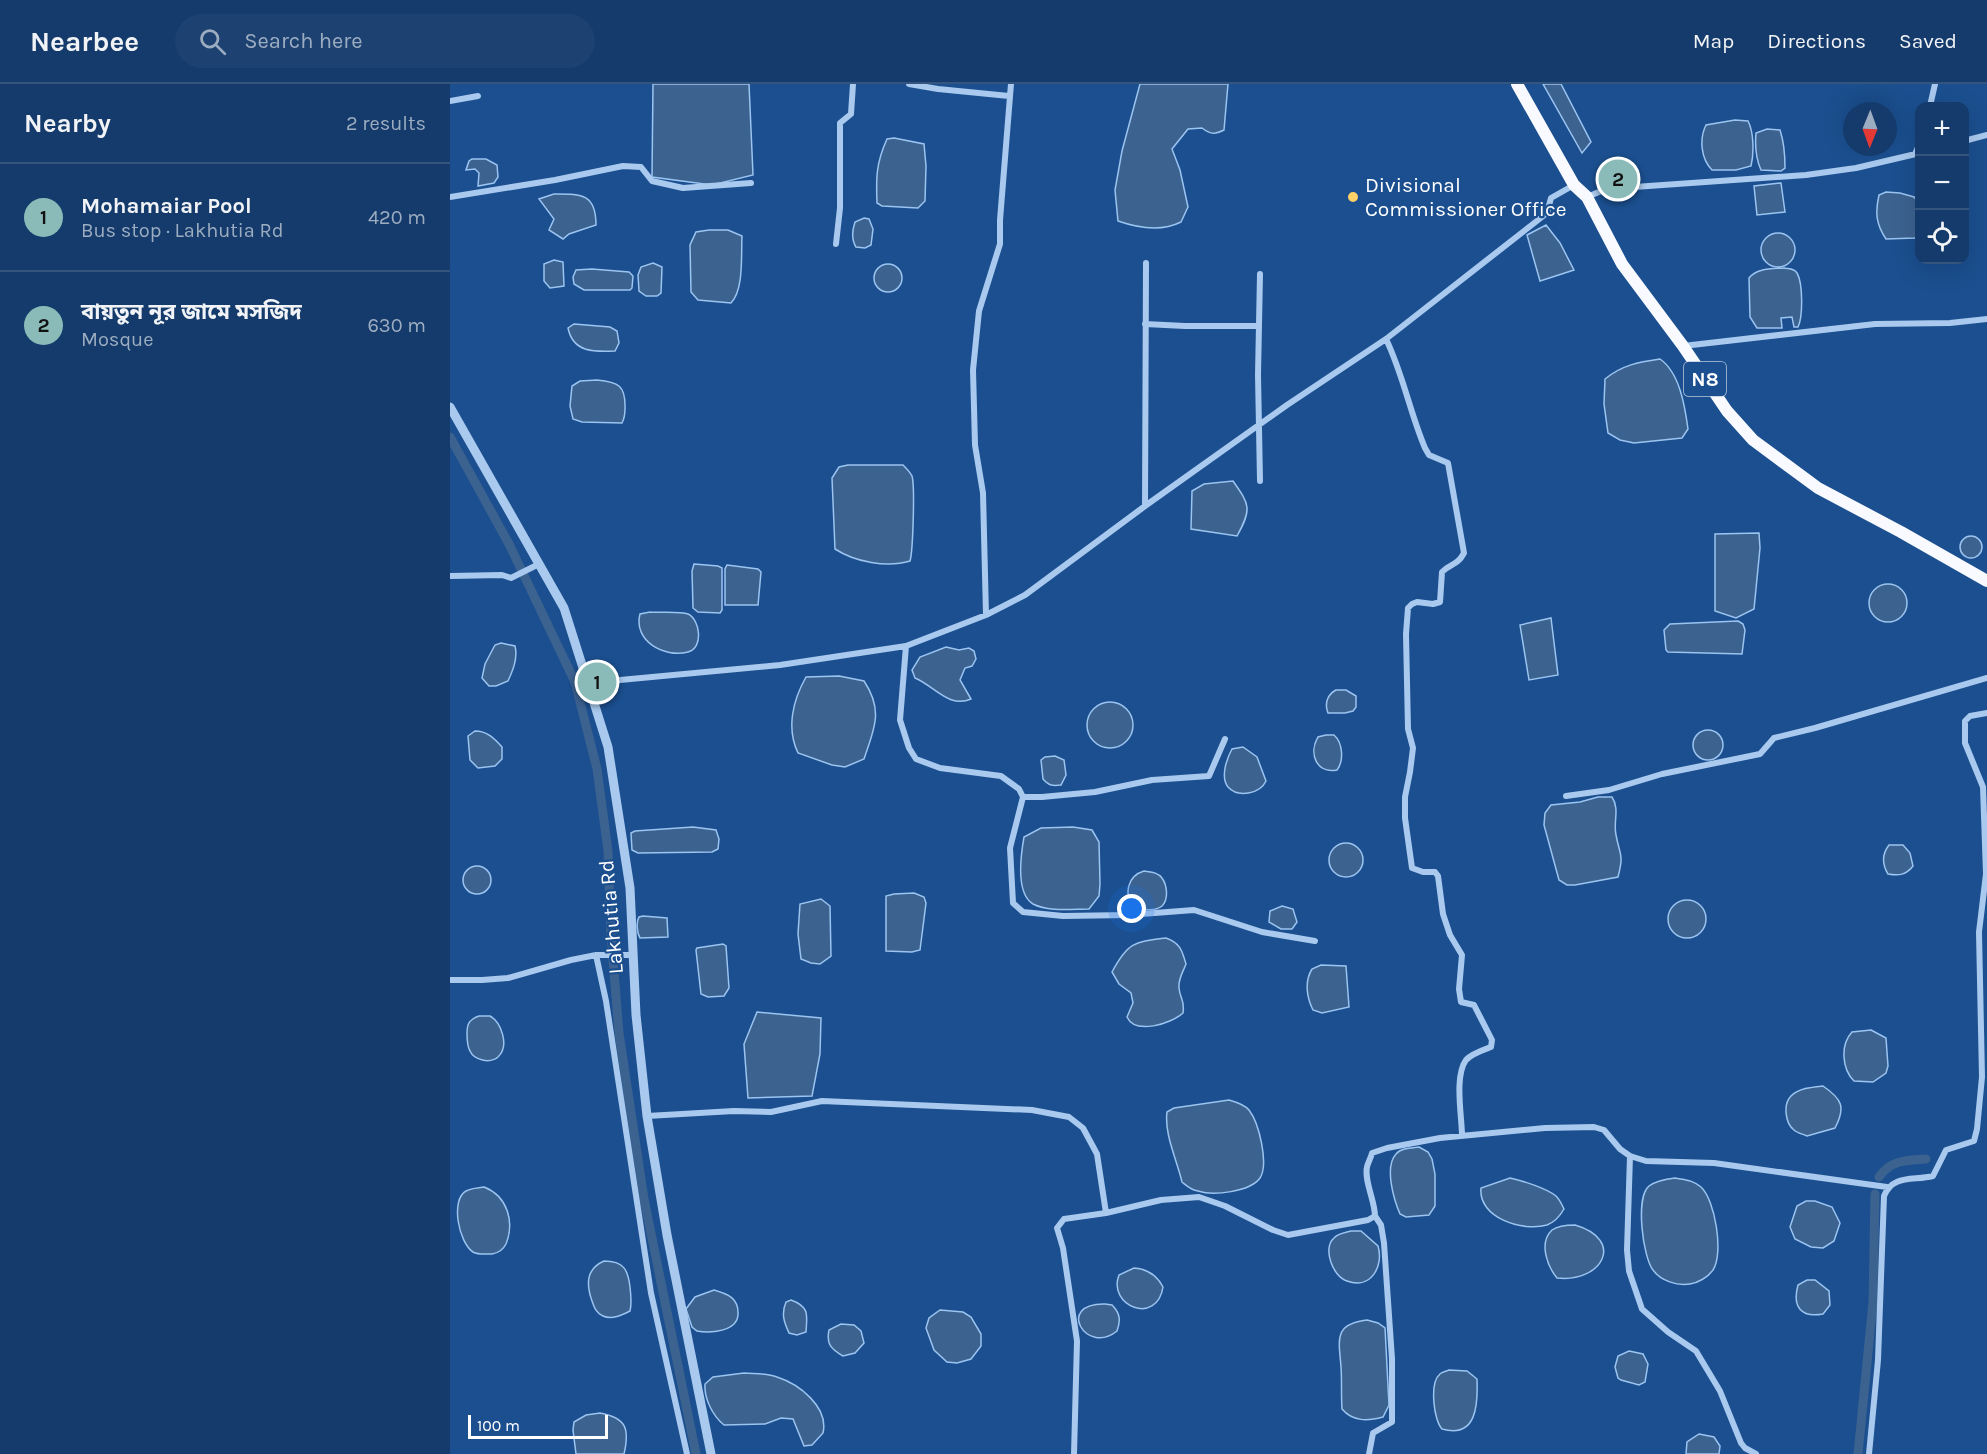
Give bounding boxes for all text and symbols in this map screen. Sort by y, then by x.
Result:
search box [175,14,595,68]
text: Nearbee [30,25,139,58]
icon: search [196,25,229,58]
text: Search here [244,28,363,54]
text: Map [1693,29,1734,53]
text: Directions [1767,29,1866,53]
text: Saved [1899,29,1957,53]
north arrow [1843,102,1897,156]
map controls [1915,102,1969,264]
button: + [1915,102,1969,156]
text: Nearby [24,108,111,139]
text: 2 results [346,112,426,135]
pin: 2 [1598,156,1638,202]
button: − [1915,156,1969,210]
place label: Divisional Commissioner Office [1365,173,1567,221]
marker: Divisional Commissioner Office [1346,190,1360,204]
text: Mohamaiar Pool [81,193,252,219]
text: 1 [40,206,47,229]
text: 420 m [368,206,426,229]
button: locate [1915,210,1969,264]
text: Bus stop · Lakhutia Rd [81,219,284,242]
text: বায়তুন নূর জামে মসজিদ [81,299,302,325]
text: 2 [37,314,50,337]
text: 630 m [367,314,426,337]
text: Mosque [81,328,153,351]
road number: N8 [1684,362,1726,396]
pin: 1 [578,660,616,704]
street label: Lakhutia Rd [594,859,628,975]
your location [1117,894,1146,923]
scale bar [468,1412,608,1440]
text: 100 m [477,1416,520,1435]

